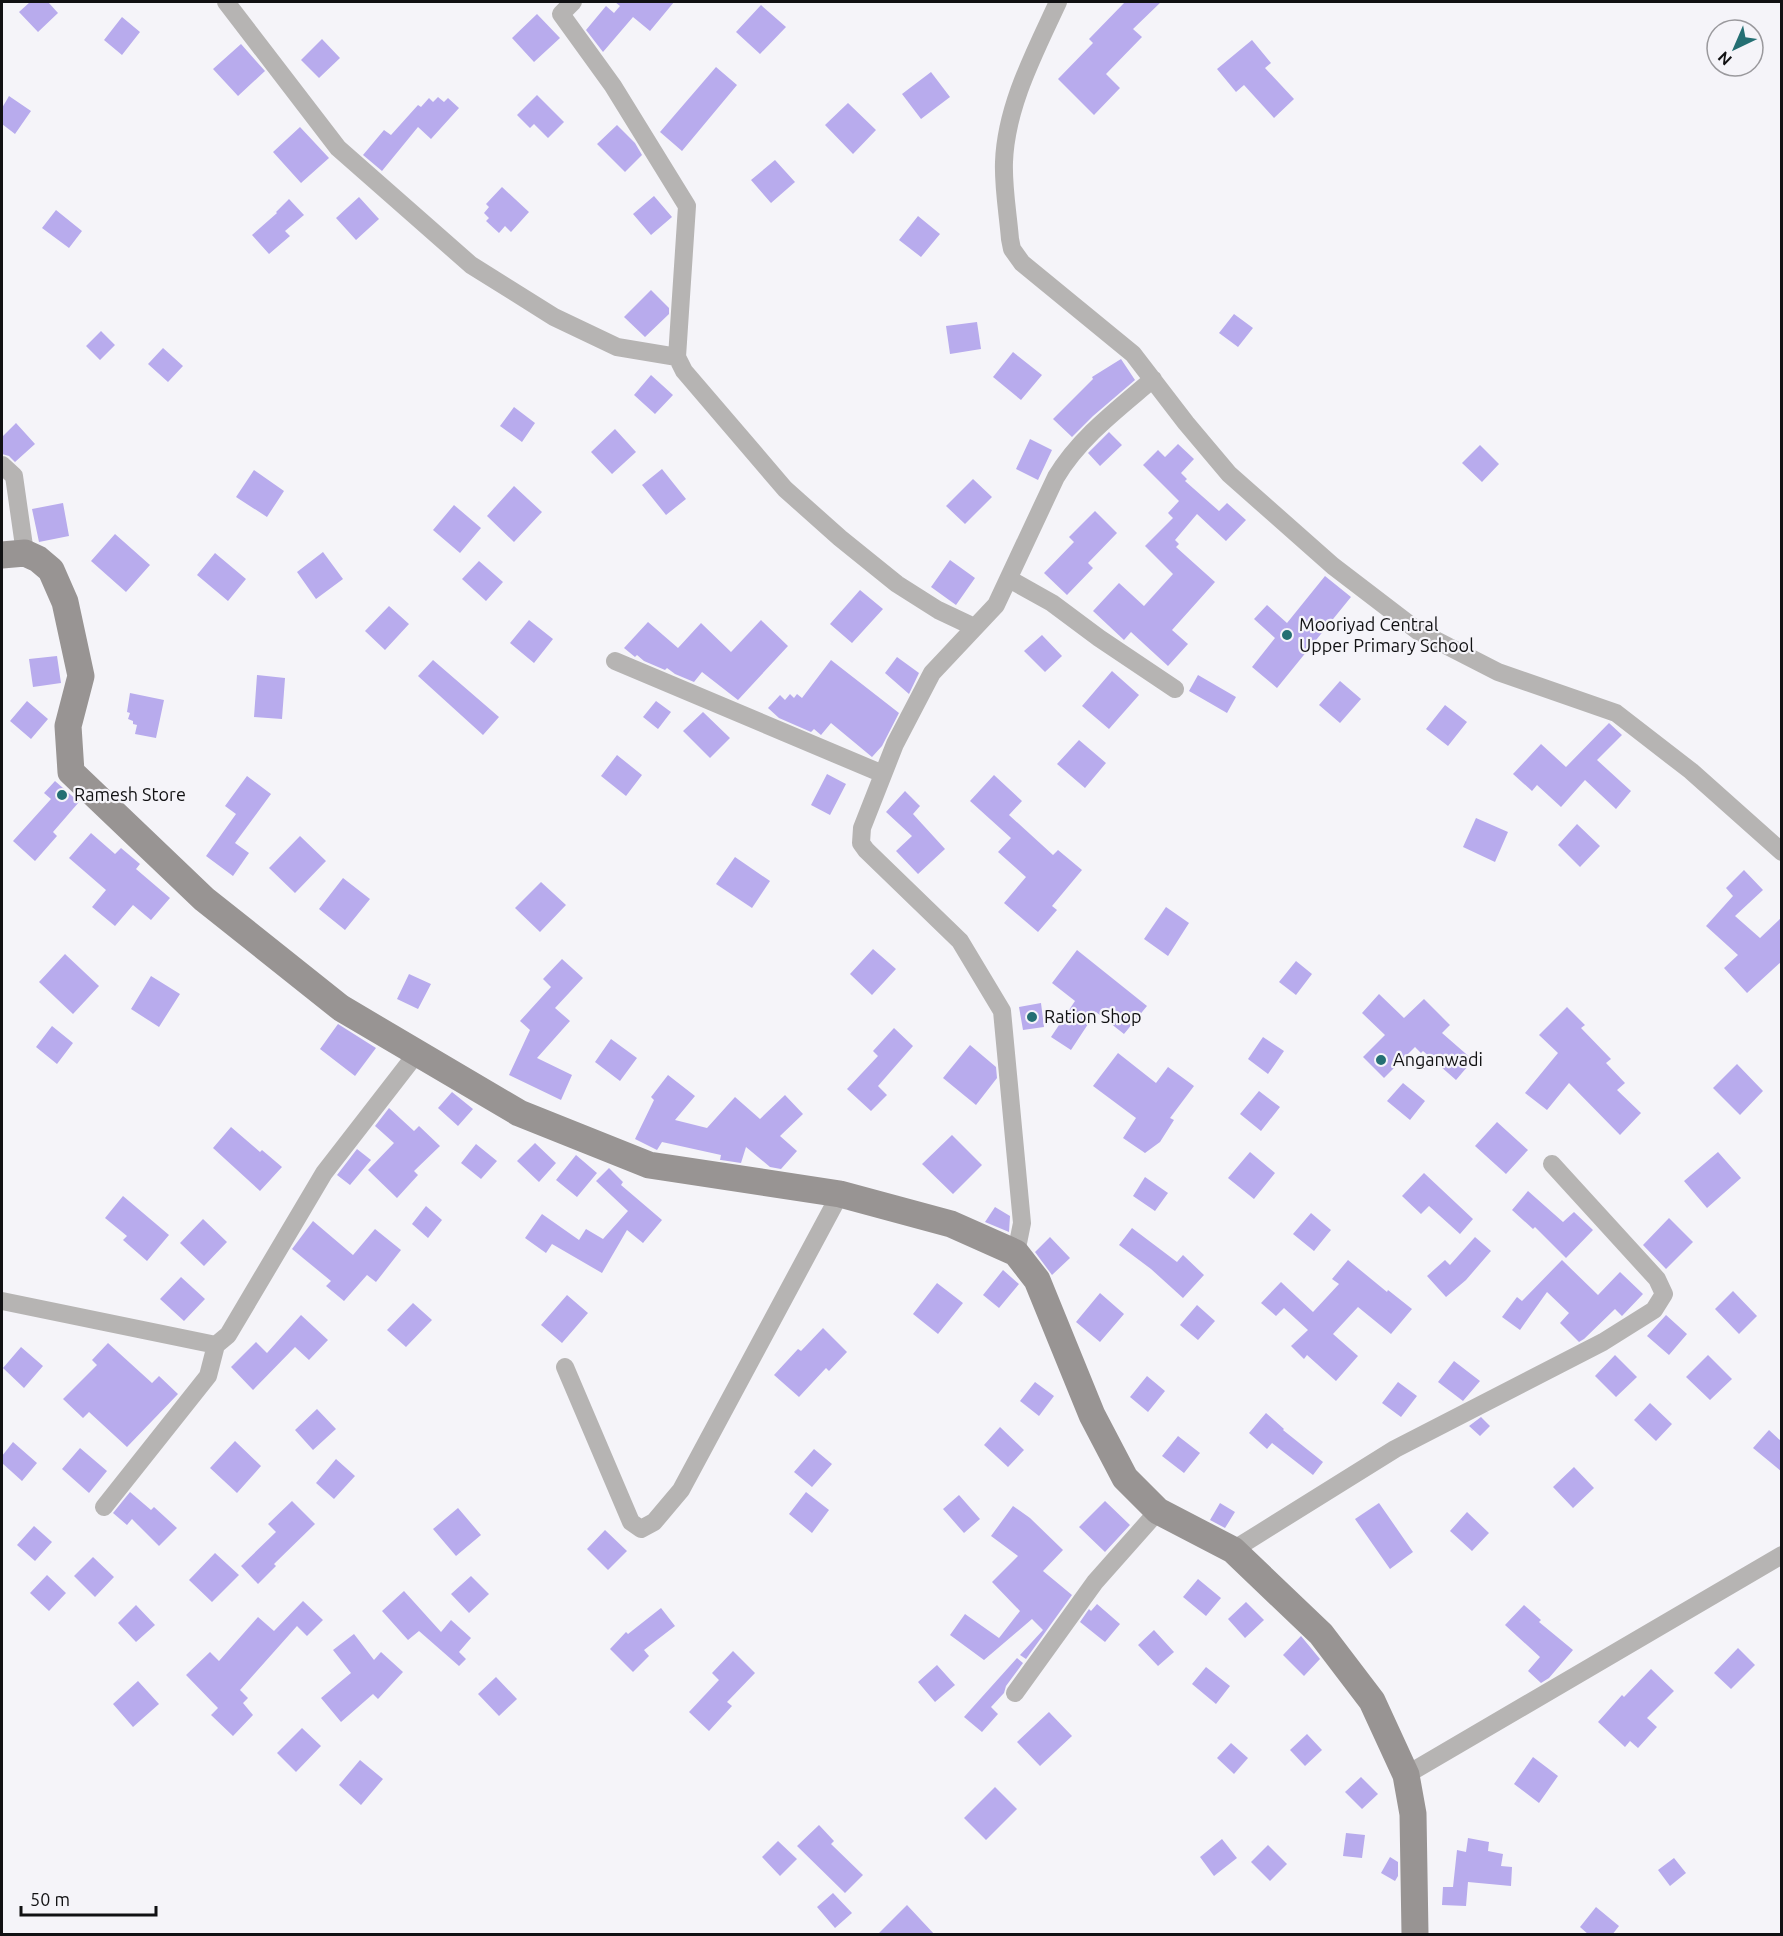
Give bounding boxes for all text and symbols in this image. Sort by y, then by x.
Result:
north arrow [1705,18,1765,78]
text: N [1714,48,1735,69]
place label: Mooriyad Central Upper Primary School [1299,614,1474,655]
marker: Mooriyad Central Upper Primary School [1280,628,1294,642]
place label: Ramesh Store [74,784,186,804]
marker: Ramesh Store [55,788,69,802]
place label: Ration Shop [1044,1006,1142,1026]
marker: Ration Shop [1025,1010,1039,1024]
place label: Anganwadi [1393,1049,1483,1069]
marker: Anganwadi [1374,1053,1388,1067]
scale bar [21,1879,156,1917]
text: 50 m [30,1889,70,1909]

